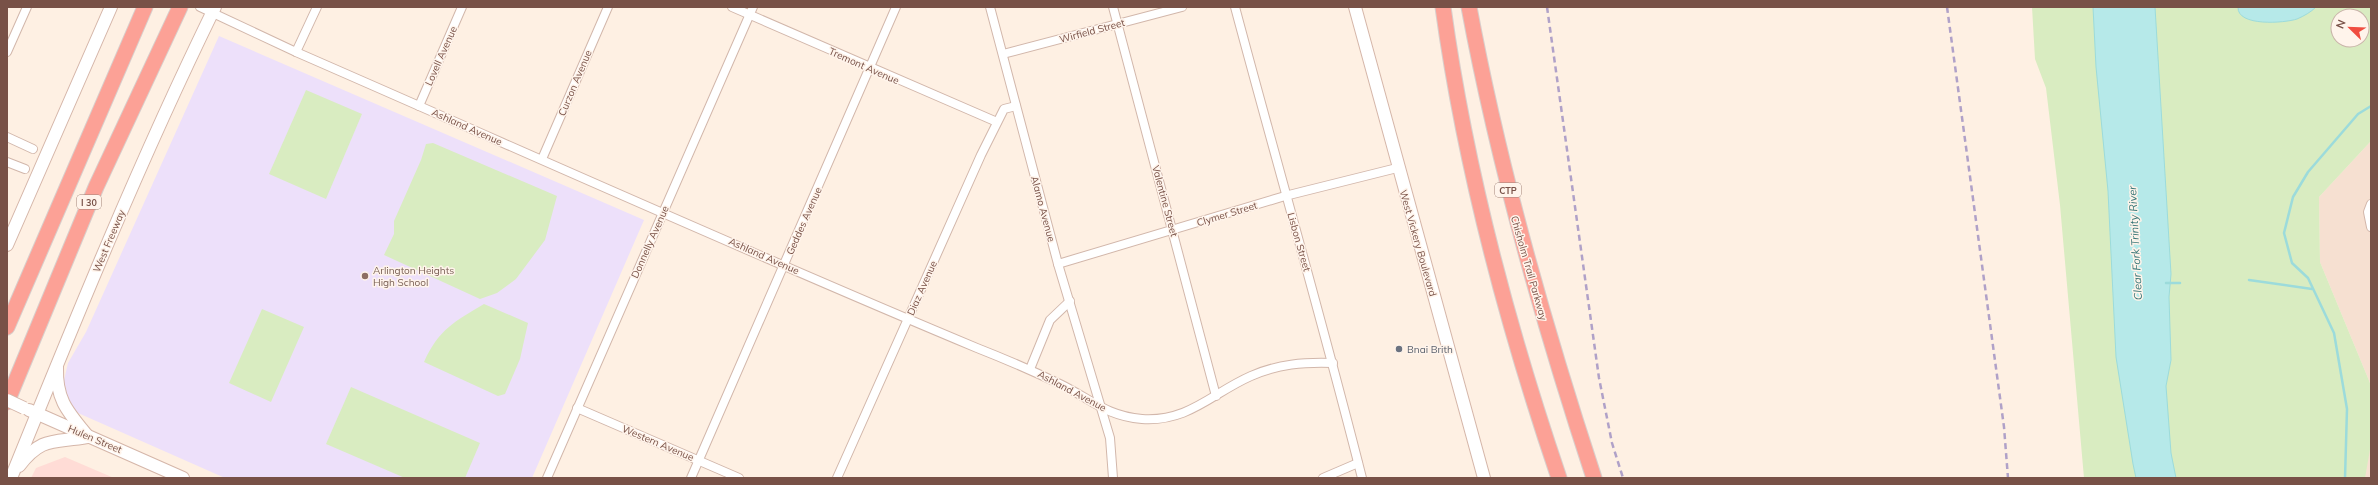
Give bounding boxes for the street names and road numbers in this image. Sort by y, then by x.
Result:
street label: Wirfield Street [1058,16,1127,46]
street label: Lovell Avenue [422,24,460,88]
street label: Tremont Avenue [827,45,901,87]
street label: Curzon Avenue [555,48,595,118]
street label: Ashland Avenue [430,106,504,148]
street label: Valentine Street [1149,164,1181,239]
street label: Alamo Avenue [1028,175,1058,243]
road number: CTP [1495,183,1521,197]
street label: Geddes Avenue [783,185,825,257]
street label: West Vickery Boulevard [1397,188,1439,298]
road number: I 30 [77,195,101,209]
street label: Clymer Street [1195,198,1259,229]
street label: Donnelly Avenue [628,204,672,280]
street label: West Freeway [90,207,128,274]
street label: Lisbon Street [1284,211,1314,273]
street label: Chisholm Trail Parkway [1508,214,1550,323]
street label: Ashland Avenue [727,235,801,277]
street label: Diaz Avenue [904,259,940,317]
street label: Ashland Avenue [1035,367,1109,415]
street label: Hulen Street [66,422,124,456]
street label: Western Avenue [620,422,696,464]

